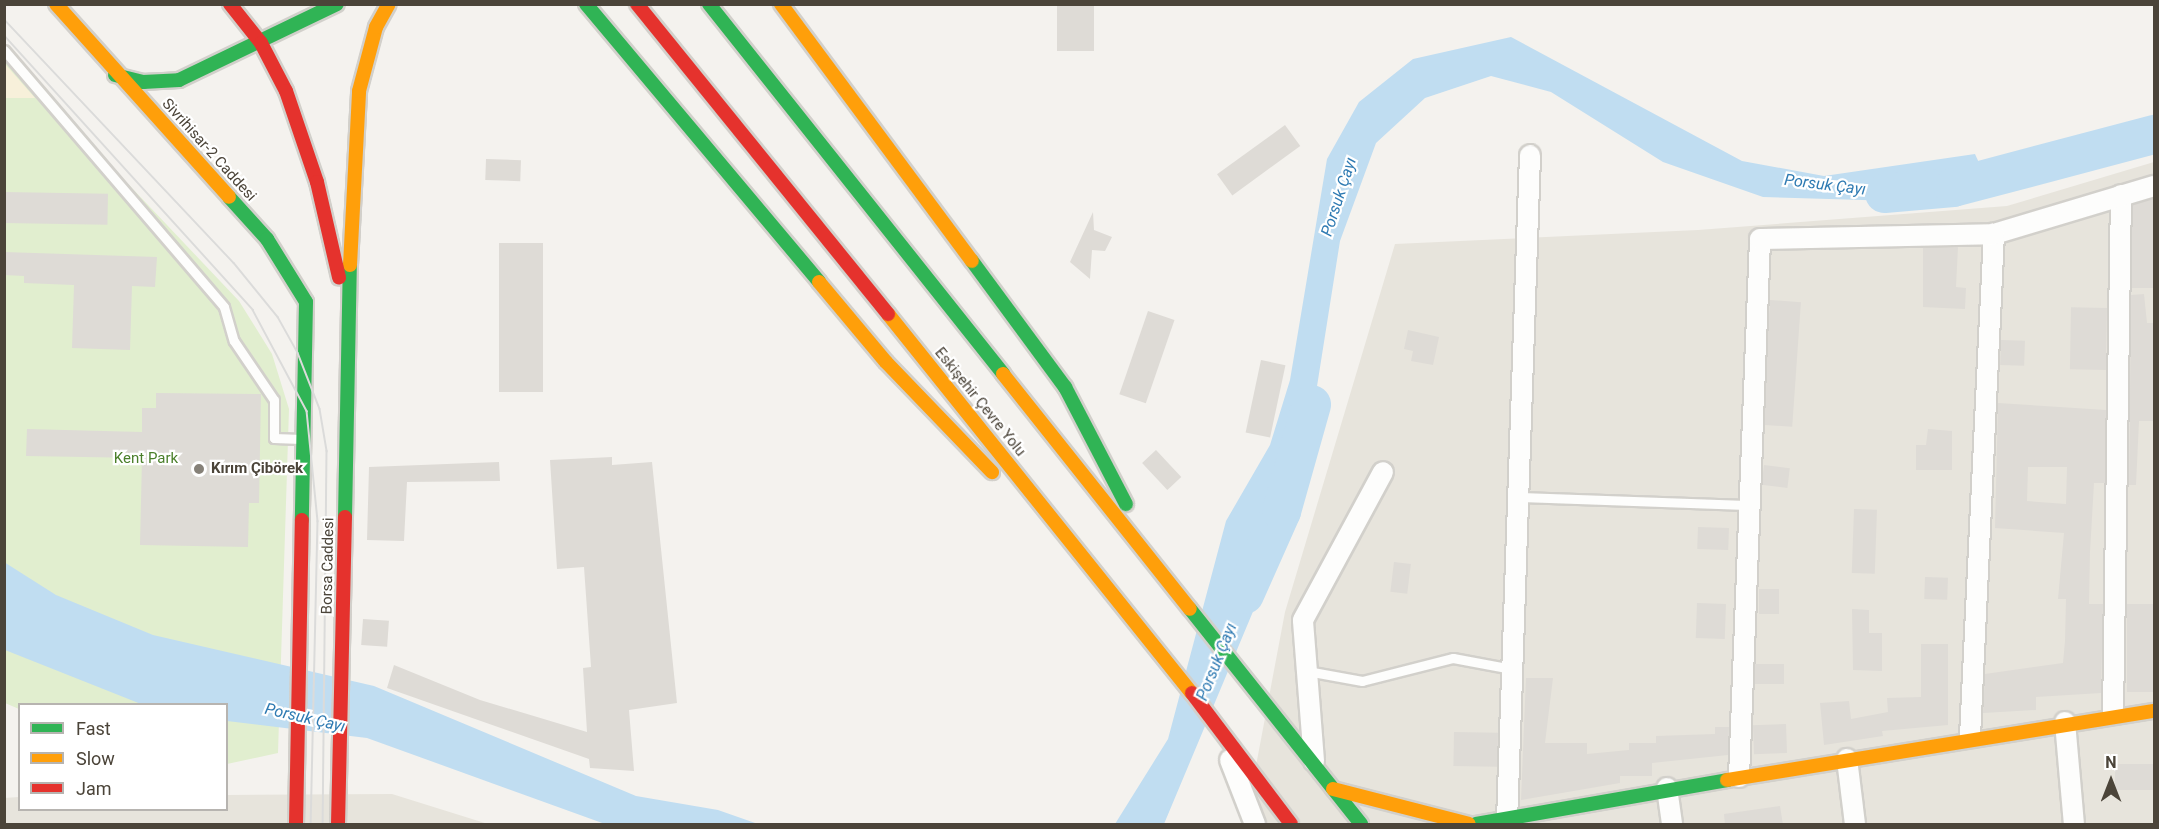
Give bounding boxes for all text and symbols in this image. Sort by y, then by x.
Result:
street label: Sivrihisar-2 Caddesi [158,95,260,205]
water label: Porsuk Çayı [1317,155,1361,239]
water label: Porsuk Çayı [1783,170,1867,200]
street label: Eskişehir Çevre Yolu [931,344,1029,460]
park label: Kent Park [114,450,178,468]
place label: Kırım Çibörek [211,460,303,478]
marker: Kırım Çibörek [192,462,206,476]
street label: Borsa Caddesi [318,517,338,615]
water label: Porsuk Çayı [1193,620,1241,704]
water label: Porsuk Çayı [263,699,347,737]
legend [18,703,228,811]
text: Fast [76,718,111,739]
text: Slow [76,748,115,769]
north arrow [2081,751,2141,811]
text: N [2105,753,2117,772]
text: Jam [76,778,112,799]

